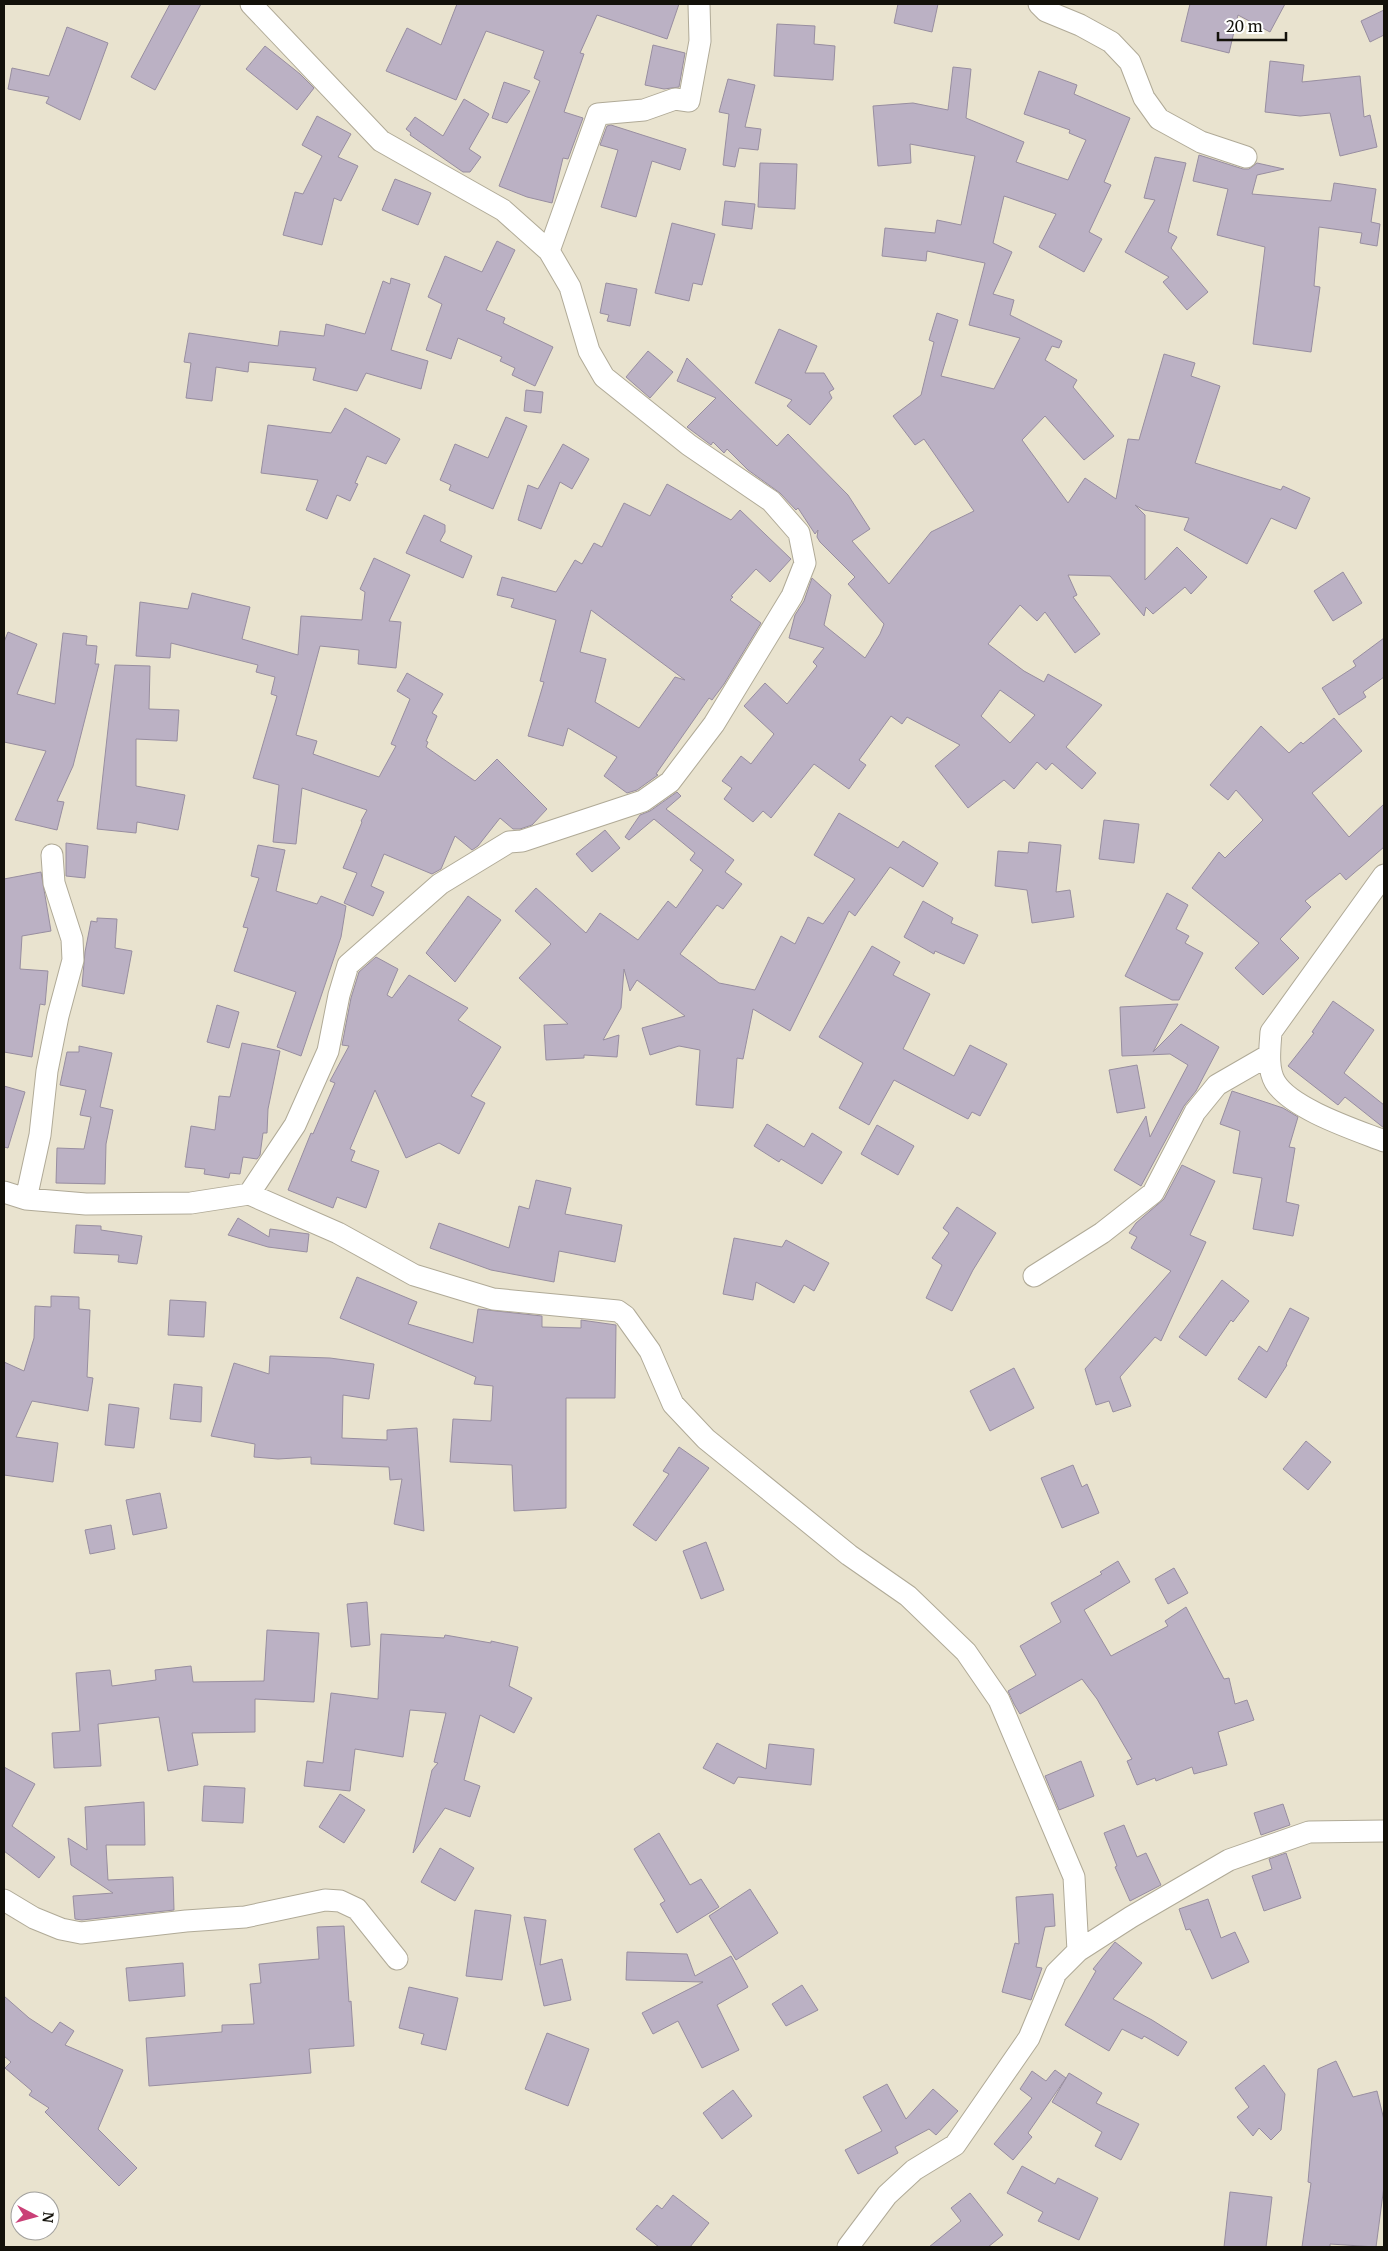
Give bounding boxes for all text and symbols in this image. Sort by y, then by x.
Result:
scale bar [1218,10,1286,42]
text: 20 m [1226,17,1263,36]
north arrow [10,2191,60,2241]
text: N [38,2211,57,2224]

